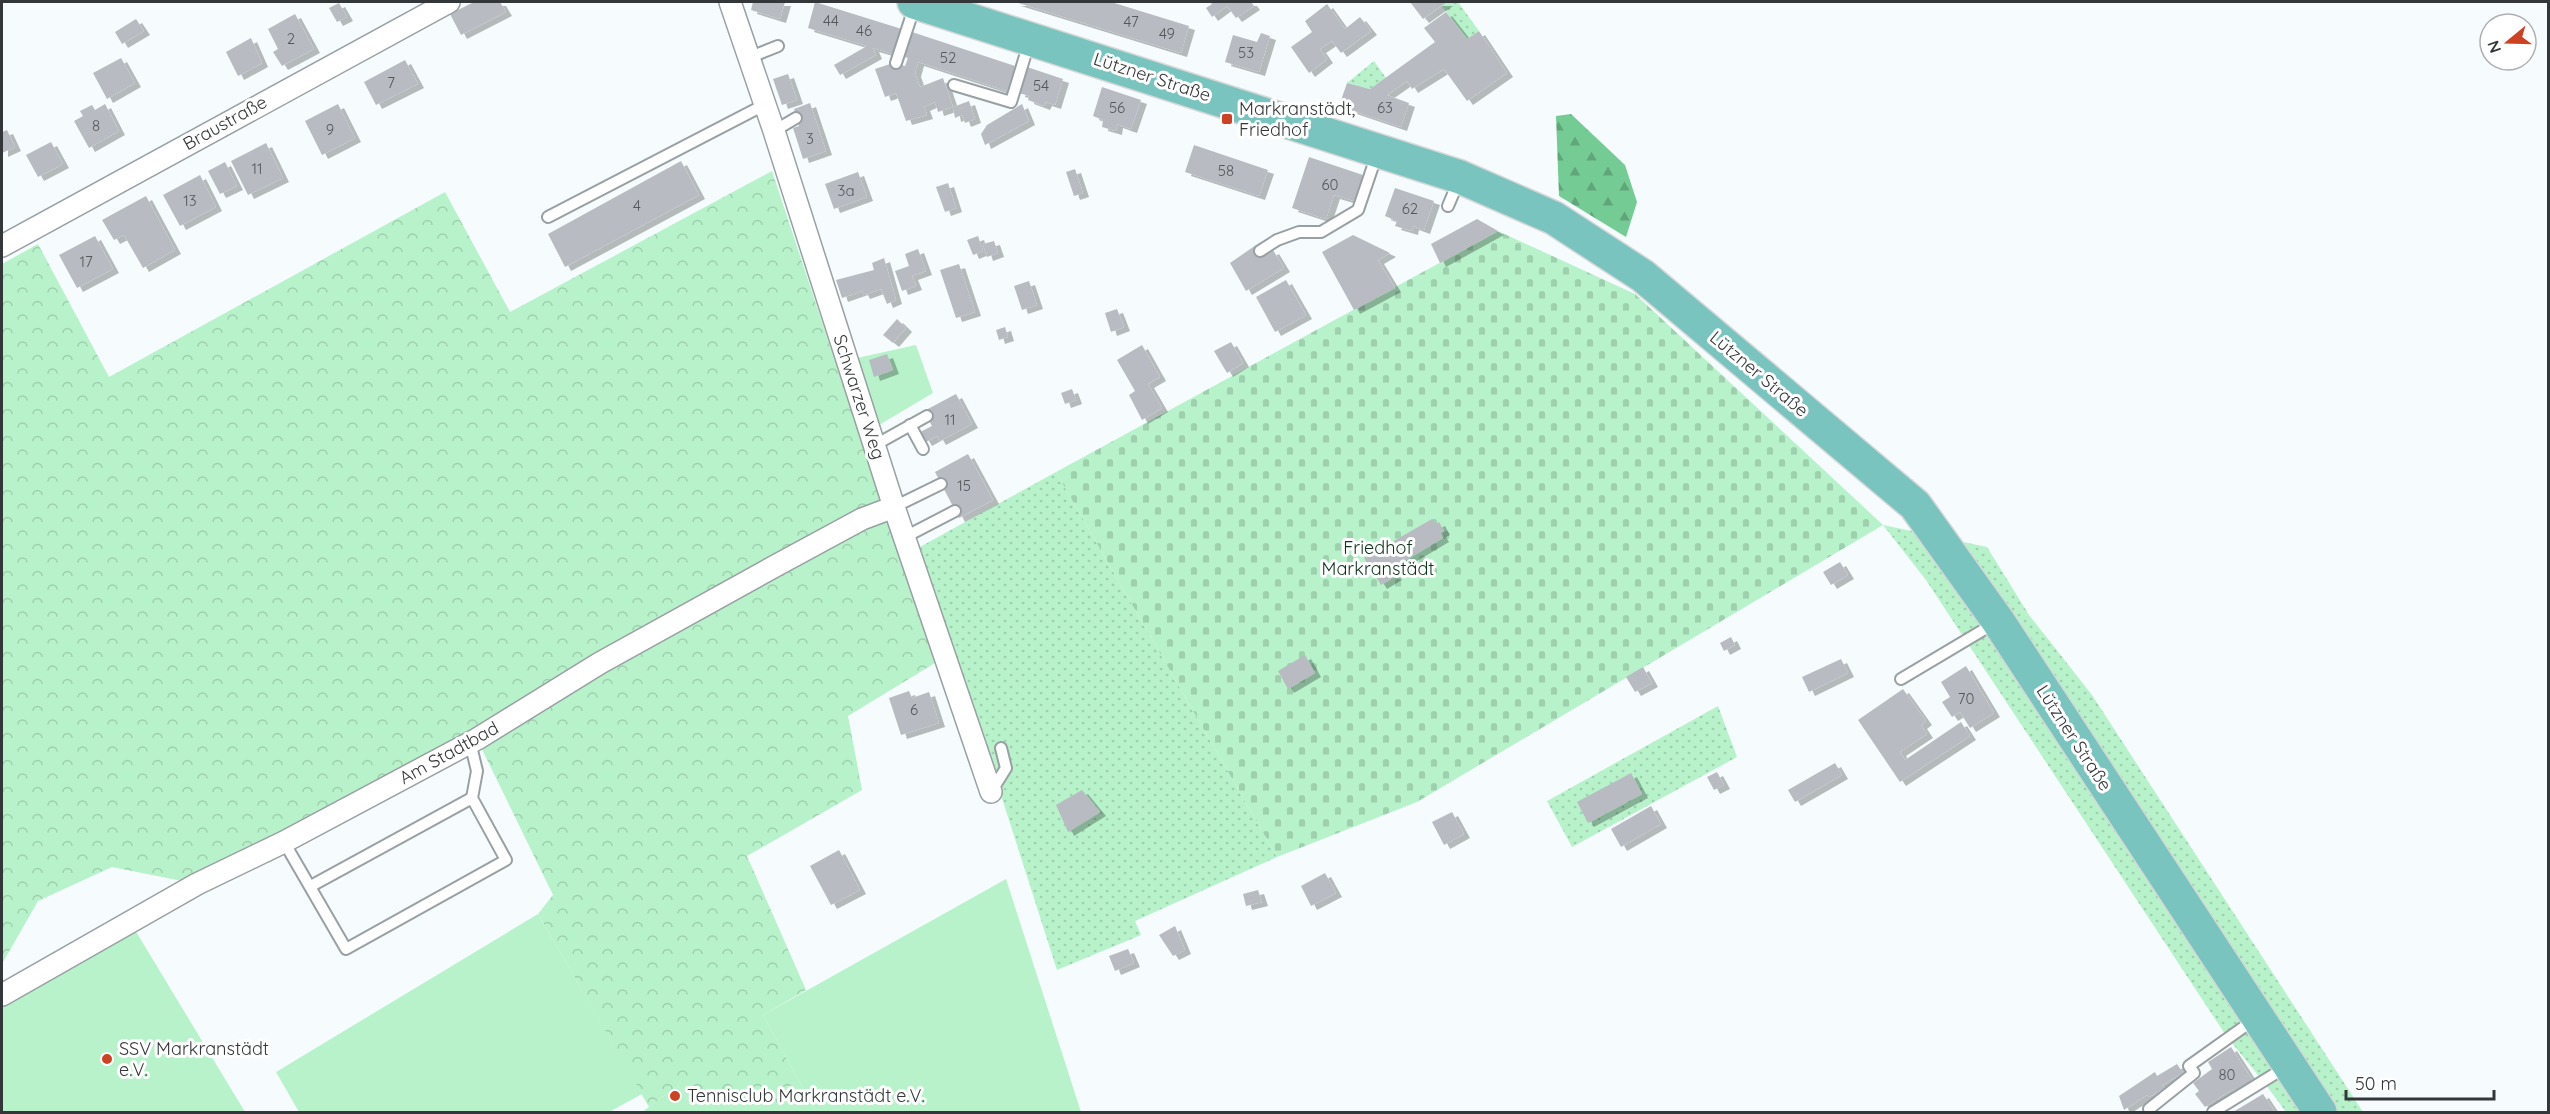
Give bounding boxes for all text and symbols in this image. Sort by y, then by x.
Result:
house number: 44 [823,11,839,30]
house number: 47 [1123,12,1139,31]
north arrow [2478,12,2538,72]
house number: 46 [856,21,872,40]
house number: 49 [1159,24,1175,43]
house number: 2 [287,29,295,48]
text: N [2482,38,2505,56]
house number: 53 [1238,43,1254,62]
street label: Lützner Straße [1091,47,1214,106]
house number: 52 [940,48,956,67]
house number: 7 [387,73,395,92]
house number: 54 [1033,76,1049,95]
street label: Braustraße [179,90,271,155]
place label: Markranstädt, Friedhof [1239,97,1355,141]
house number: 56 [1109,98,1125,117]
house number: 63 [1377,98,1393,117]
marker: Markranstädt, Friedhof [1220,112,1234,126]
house number: 8 [92,116,100,135]
house number: 9 [326,120,334,139]
house number: 3 [806,129,814,148]
house number: 11 [251,159,263,178]
house number: 58 [1218,161,1234,180]
house number: 60 [1322,175,1339,194]
house number: 3a [838,181,854,200]
house number: 13 [183,191,197,210]
house number: 4 [633,196,641,215]
house number: 62 [1402,199,1418,218]
house number: 17 [79,252,93,271]
street label: Lützner Straße [1705,326,1813,422]
street label: Schwarzer Weg [828,331,890,462]
house number: 11 [944,410,956,429]
house number: 15 [957,476,971,495]
park label: Friedhof Markranstädt [1322,536,1434,580]
street label: Lützner Straße [2032,680,2117,795]
house number: 70 [1958,689,1974,708]
house number: 6 [910,700,918,719]
street label: Am Stadtbad [395,716,502,789]
place label: SSV Markranstädt e.V. [119,1037,269,1081]
marker: SSV Markranstädt e.V. [100,1052,114,1066]
scale bar [2346,1063,2494,1101]
house number: 80 [2218,1065,2236,1084]
text: 50 m [2355,1072,2397,1095]
place label: Tennisclub Markranstädt e.V. [687,1084,925,1107]
marker: Tennisclub Markranstädt e.V. [668,1089,682,1103]

